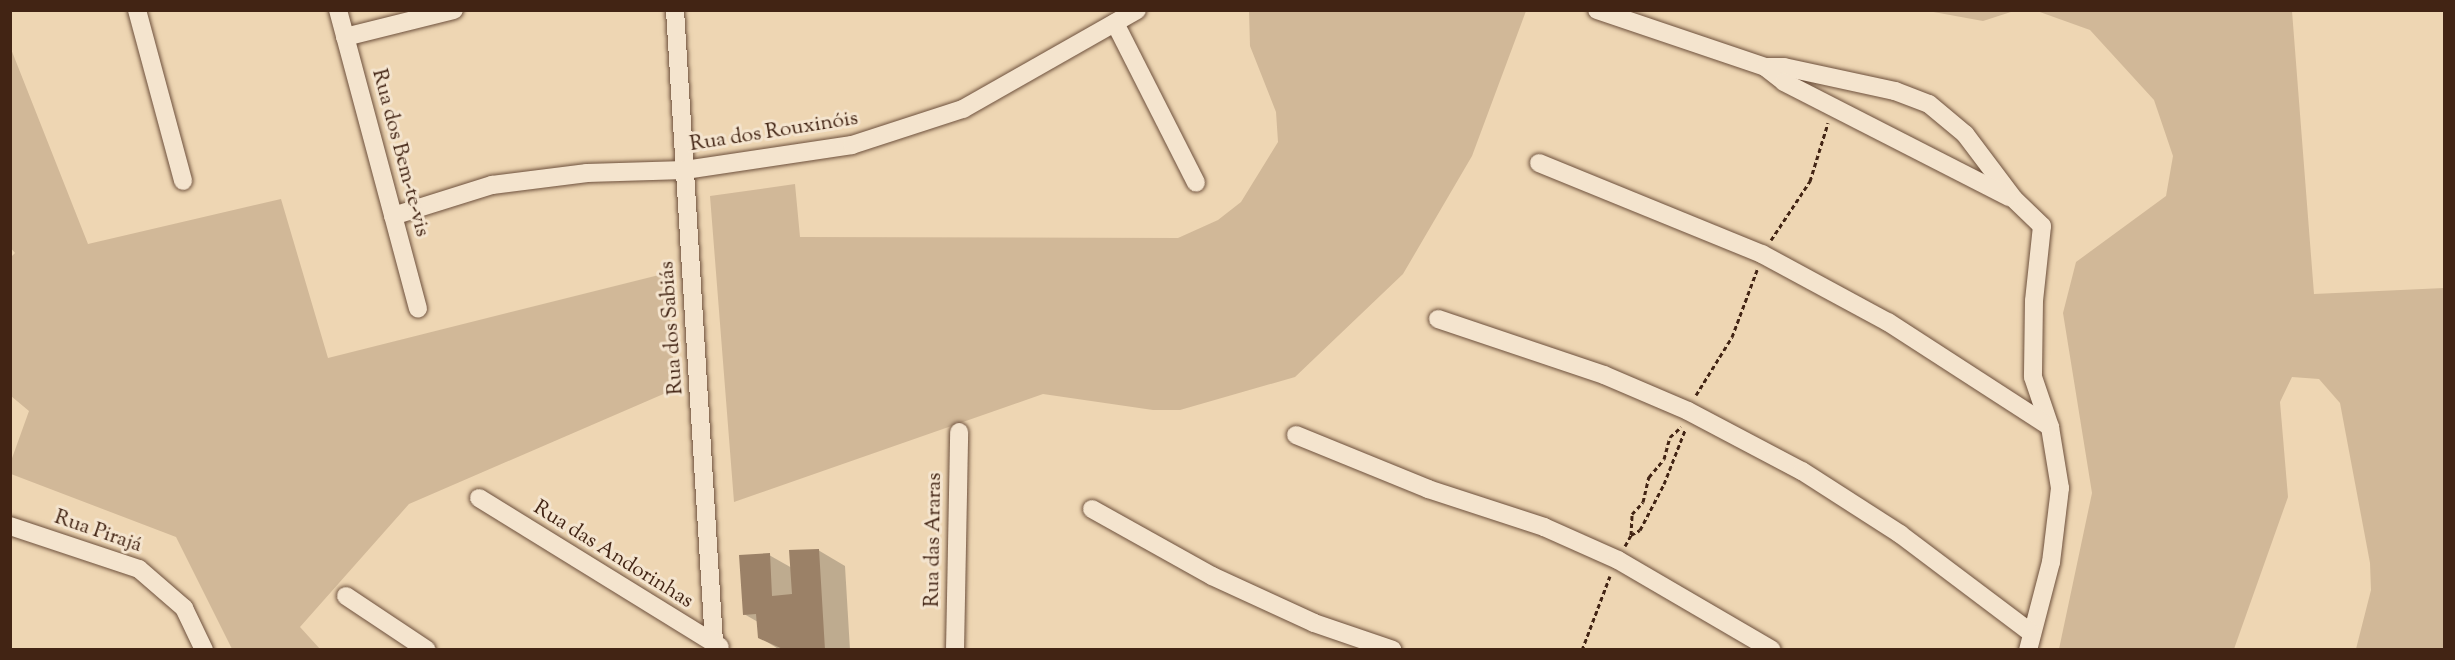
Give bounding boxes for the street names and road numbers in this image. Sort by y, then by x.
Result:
street label: Rua dos Bem-te-vis [366,66,434,240]
street label: Rua dos Rouxinóis [688,106,860,158]
street label: Rua dos Sabiás [655,260,689,396]
street label: Rua das Araras [920,472,948,608]
street label: Rua das Andorinhas [528,496,698,614]
street label: Rua Pirajá [51,505,145,559]

